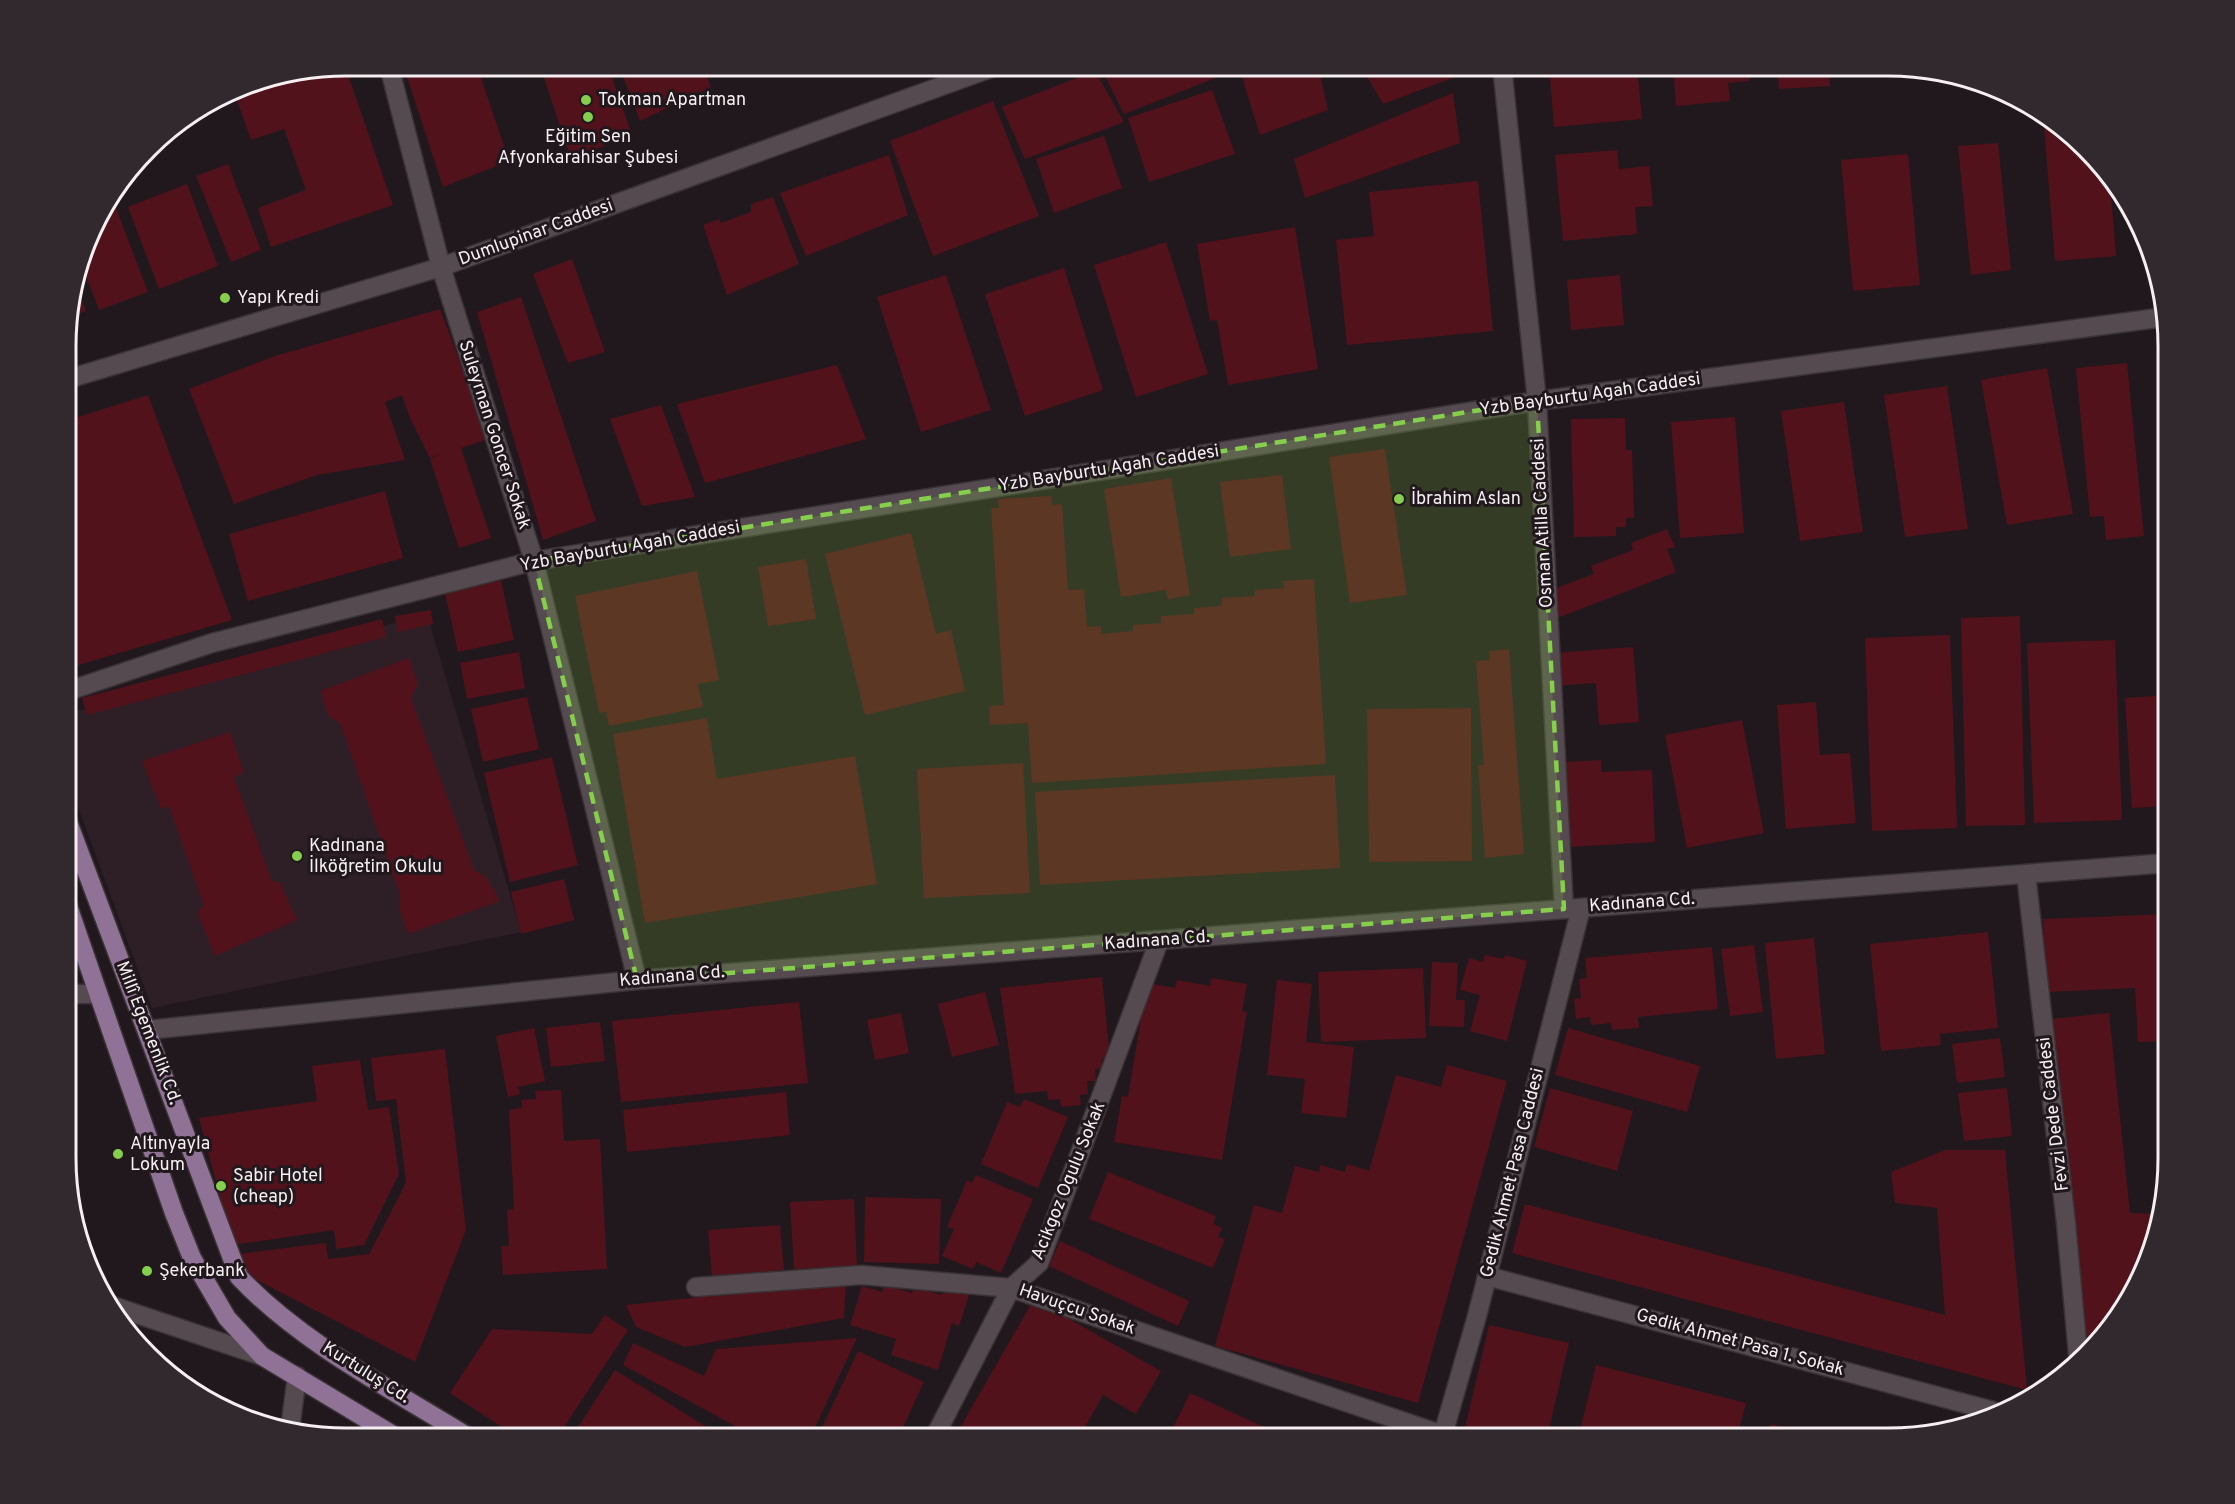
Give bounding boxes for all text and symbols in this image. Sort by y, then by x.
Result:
place label: Tokman Apartman [598,89,746,112]
marker: Tokman Apartman [579,93,593,107]
marker: Eğitim Sen Afyonkarahisar Şubesi [581,110,595,124]
place label: Eğitim Sen Afyonkarahisar Şubesi [498,126,678,170]
street label: Dumlupinar Caddesi [456,194,616,272]
place label: Yapı Kredi [237,287,319,310]
marker: Yapı Kredi [218,291,232,305]
street label: Suleyrnan Goncer Sokak [453,338,535,532]
street label: Yzb Bayburtu Agah Caddesi [1478,368,1702,422]
street label: Osman Atilla Caddesi [1527,437,1559,609]
street label: Yzb Bayburtu Agah Caddesi [997,440,1221,498]
place label: İbrahim Aslan [1411,486,1521,511]
marker: İbrahim Aslan [1392,492,1406,506]
street label: Yzb Bayburtu Agah Caddesi [518,516,742,578]
place label: Kadınana İlköğretim Okulu [309,835,442,879]
marker: Kadınana İlköğretim Okulu [290,849,304,863]
street label: Kadınana Cd. [1588,888,1696,918]
street label: Kadınana Cd. [1103,926,1211,956]
street label: Millî Egemenlik Cd. [110,958,186,1108]
street label: Kadınana Cd. [618,961,726,993]
street label: Fevzi Dede Caddesi [2033,1036,2075,1192]
street label: Gedik Ahmet Pasa Caddesi [1476,1066,1550,1280]
street label: Acikgoz Ogulu Sokak [1027,1098,1111,1264]
place label: Altınyayla Lokum [130,1133,210,1177]
marker: Altınyayla Lokum [111,1147,125,1161]
place label: Sabir Hotel (cheap) [233,1165,323,1209]
marker: Sabir Hotel (cheap) [214,1179,228,1193]
place label: Şekerbank [159,1260,245,1283]
marker: Şekerbank [140,1264,154,1278]
street label: Havuçcu Sokak [1016,1279,1138,1341]
street label: Gedik Ahmet Pasa 1. Sokak [1633,1304,1847,1382]
street label: Kurtuluş Cd. [318,1337,414,1409]

